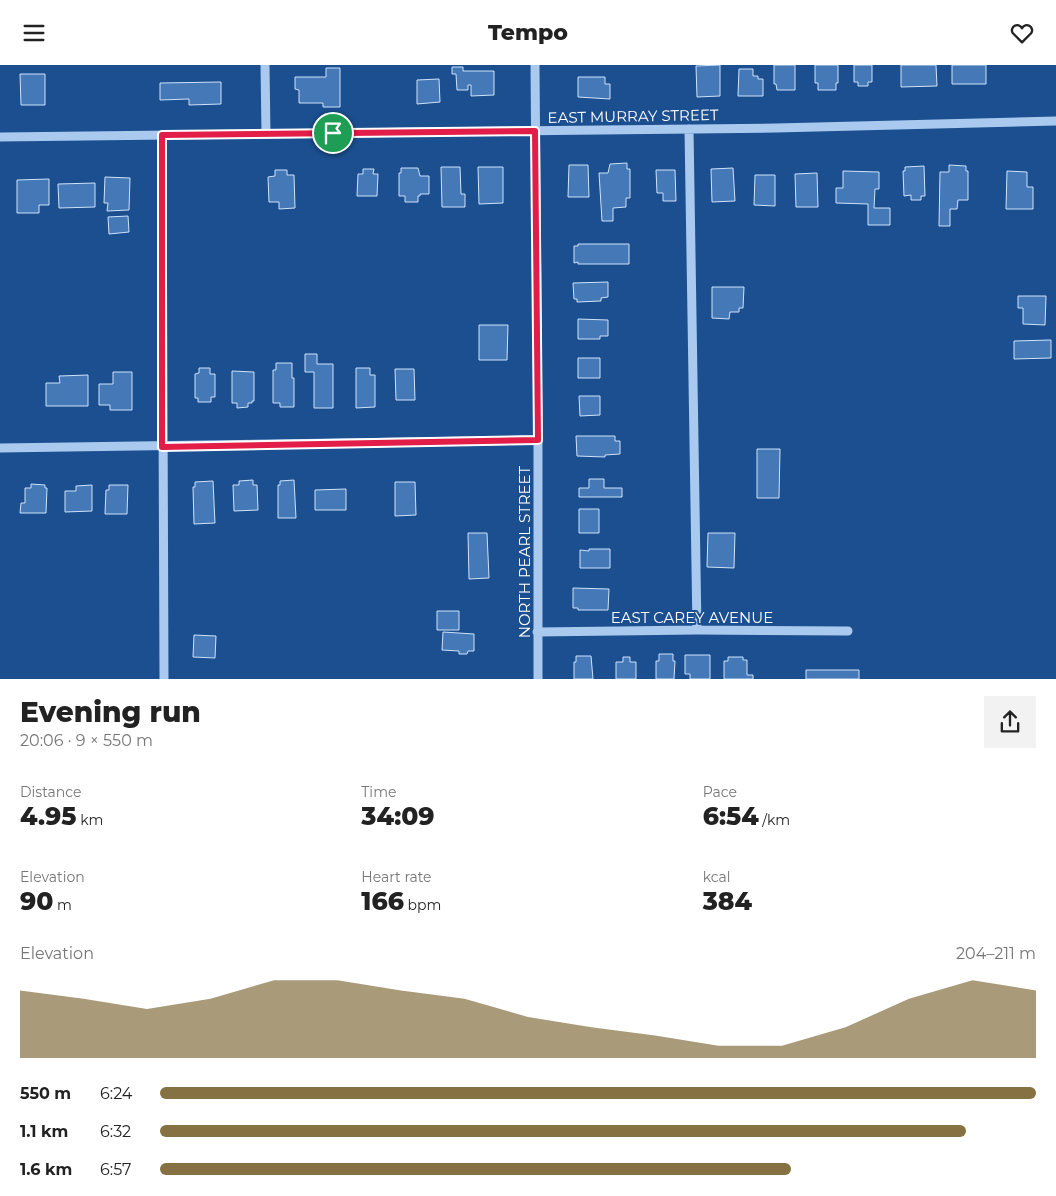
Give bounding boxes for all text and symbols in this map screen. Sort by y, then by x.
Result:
icon: menu [20,19,48,47]
text: Tempo [488,19,568,46]
icon: heart [1008,19,1036,47]
street label: EAST MURRAY STREET [547,105,719,127]
pin [312,112,354,154]
icon: arrive [319,119,347,147]
street label: NORTH PEARL STREET [515,465,534,638]
street label: EAST CAREY AVENUE [611,608,773,627]
text: Evening run [20,695,201,729]
button: share [984,696,1036,748]
text: 20:06 · 9 × 550 m [20,731,153,750]
text: Distance [20,783,82,801]
text: Time [361,783,396,801]
text: Pace [703,783,737,801]
text: 4.95 [20,801,76,831]
text: 34:09 [361,801,435,831]
text: 6:54 [703,801,759,831]
text: km [76,811,103,829]
text: /km [759,811,790,829]
text: Elevation [20,868,85,886]
text: Heart rate [361,868,432,886]
text: kcal [703,868,731,886]
text: 90 [20,886,53,916]
text: 166 [361,886,404,916]
text: 384 [703,886,752,916]
text: m [53,896,72,914]
text: bpm [404,896,441,914]
text: Elevation [20,944,94,963]
text: 204–211 m [956,944,1036,963]
text: 550 m [20,1084,71,1103]
text: 6:24 [100,1084,132,1103]
text: 1.1 km [20,1122,68,1141]
text: 6:32 [100,1122,131,1141]
text: 1.6 km [20,1160,72,1179]
text: 6:57 [100,1160,131,1179]

